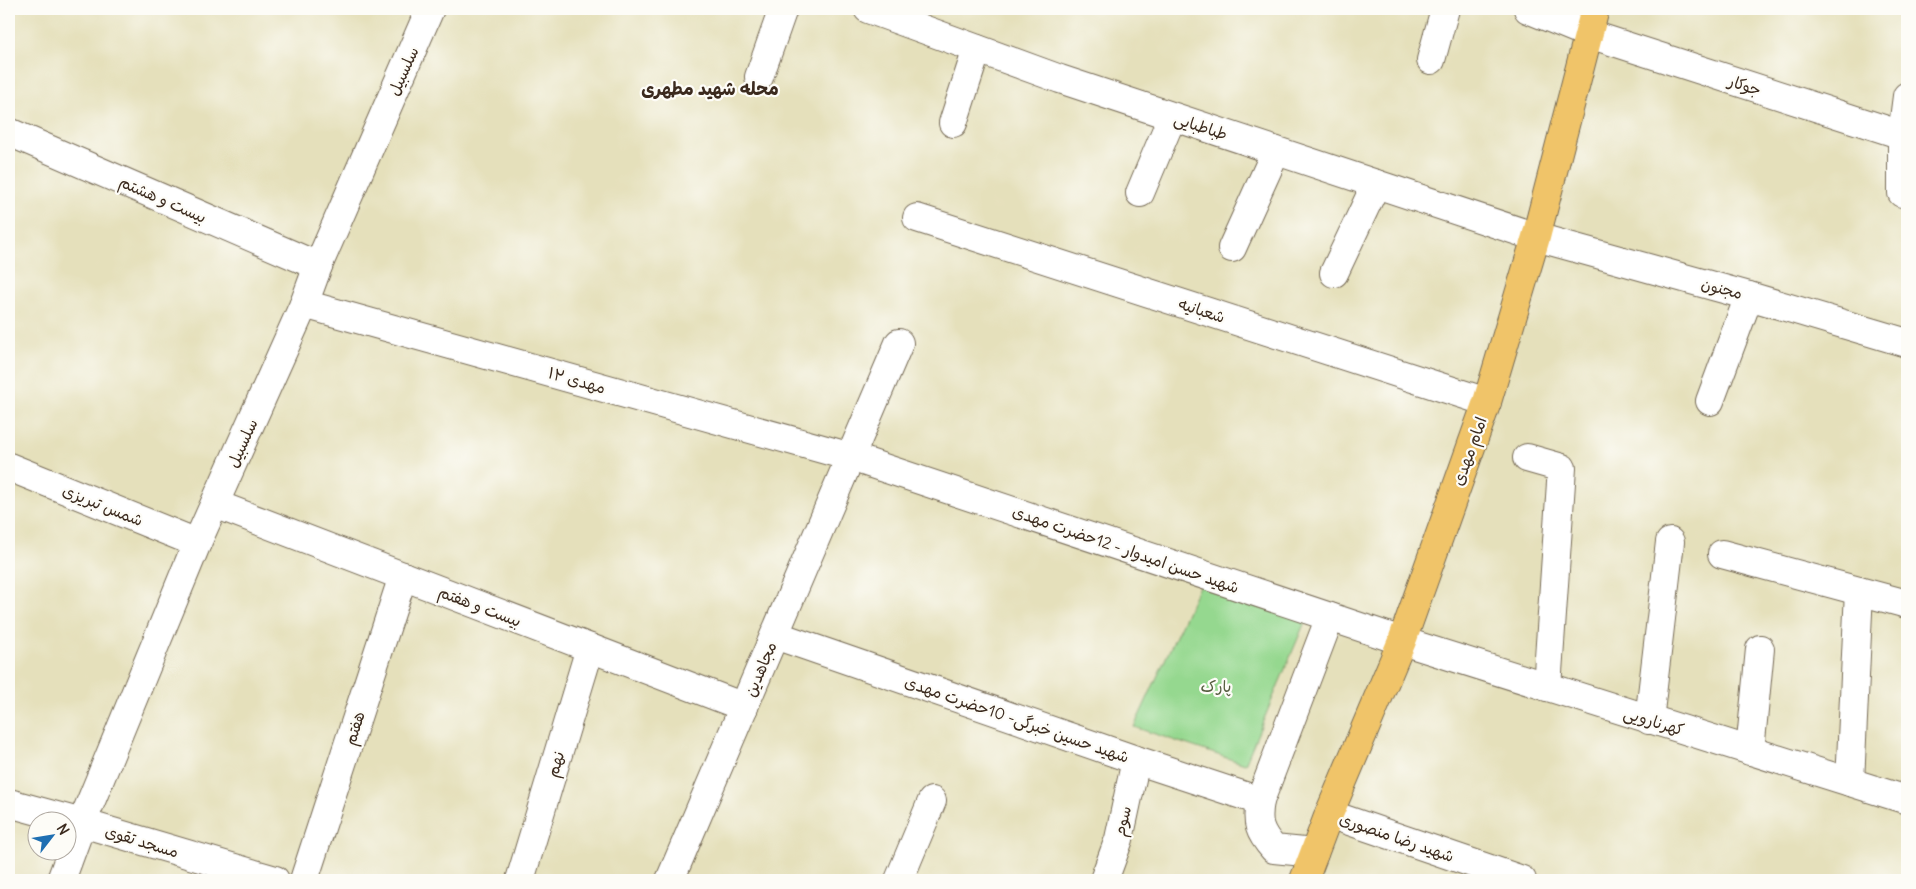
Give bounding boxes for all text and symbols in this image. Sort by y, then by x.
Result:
street label: سلسبیل [383,43,423,99]
street label: جوکار [1724,70,1764,101]
district label: محله شهید مطهری [641,77,779,100]
street label: طباطبایی [1172,108,1230,145]
street label: بیست و هشتم [115,171,210,230]
street label: مجنون [1699,273,1745,304]
street label: شعبانیه [1176,293,1228,327]
street label: مهدی ۱۲ [546,362,608,398]
street label: امام مهدی [1447,414,1494,489]
street label: سلسبیل [222,415,262,471]
street label: شمس تبریزی [60,480,146,530]
street label: شهید حسن امیدوار - 12حضرت مهدی [1010,501,1242,597]
street label: بیست و هفتم [435,581,524,634]
street label: مجاهدین [739,638,781,700]
street label: شهید حسین خبرگی- 10حضرت مهدی [902,671,1132,768]
park label: پارک [1200,676,1232,697]
street label: کهرنارویی [1621,702,1687,741]
street label: هفتم [339,709,372,748]
street label: نهم [542,749,571,780]
street label: سوم [1109,804,1138,839]
street label: شهید رضا منصوری [1337,808,1457,867]
north arrow [28,812,78,862]
street label: مسجد تقوی [102,820,181,863]
text: N [53,821,73,838]

